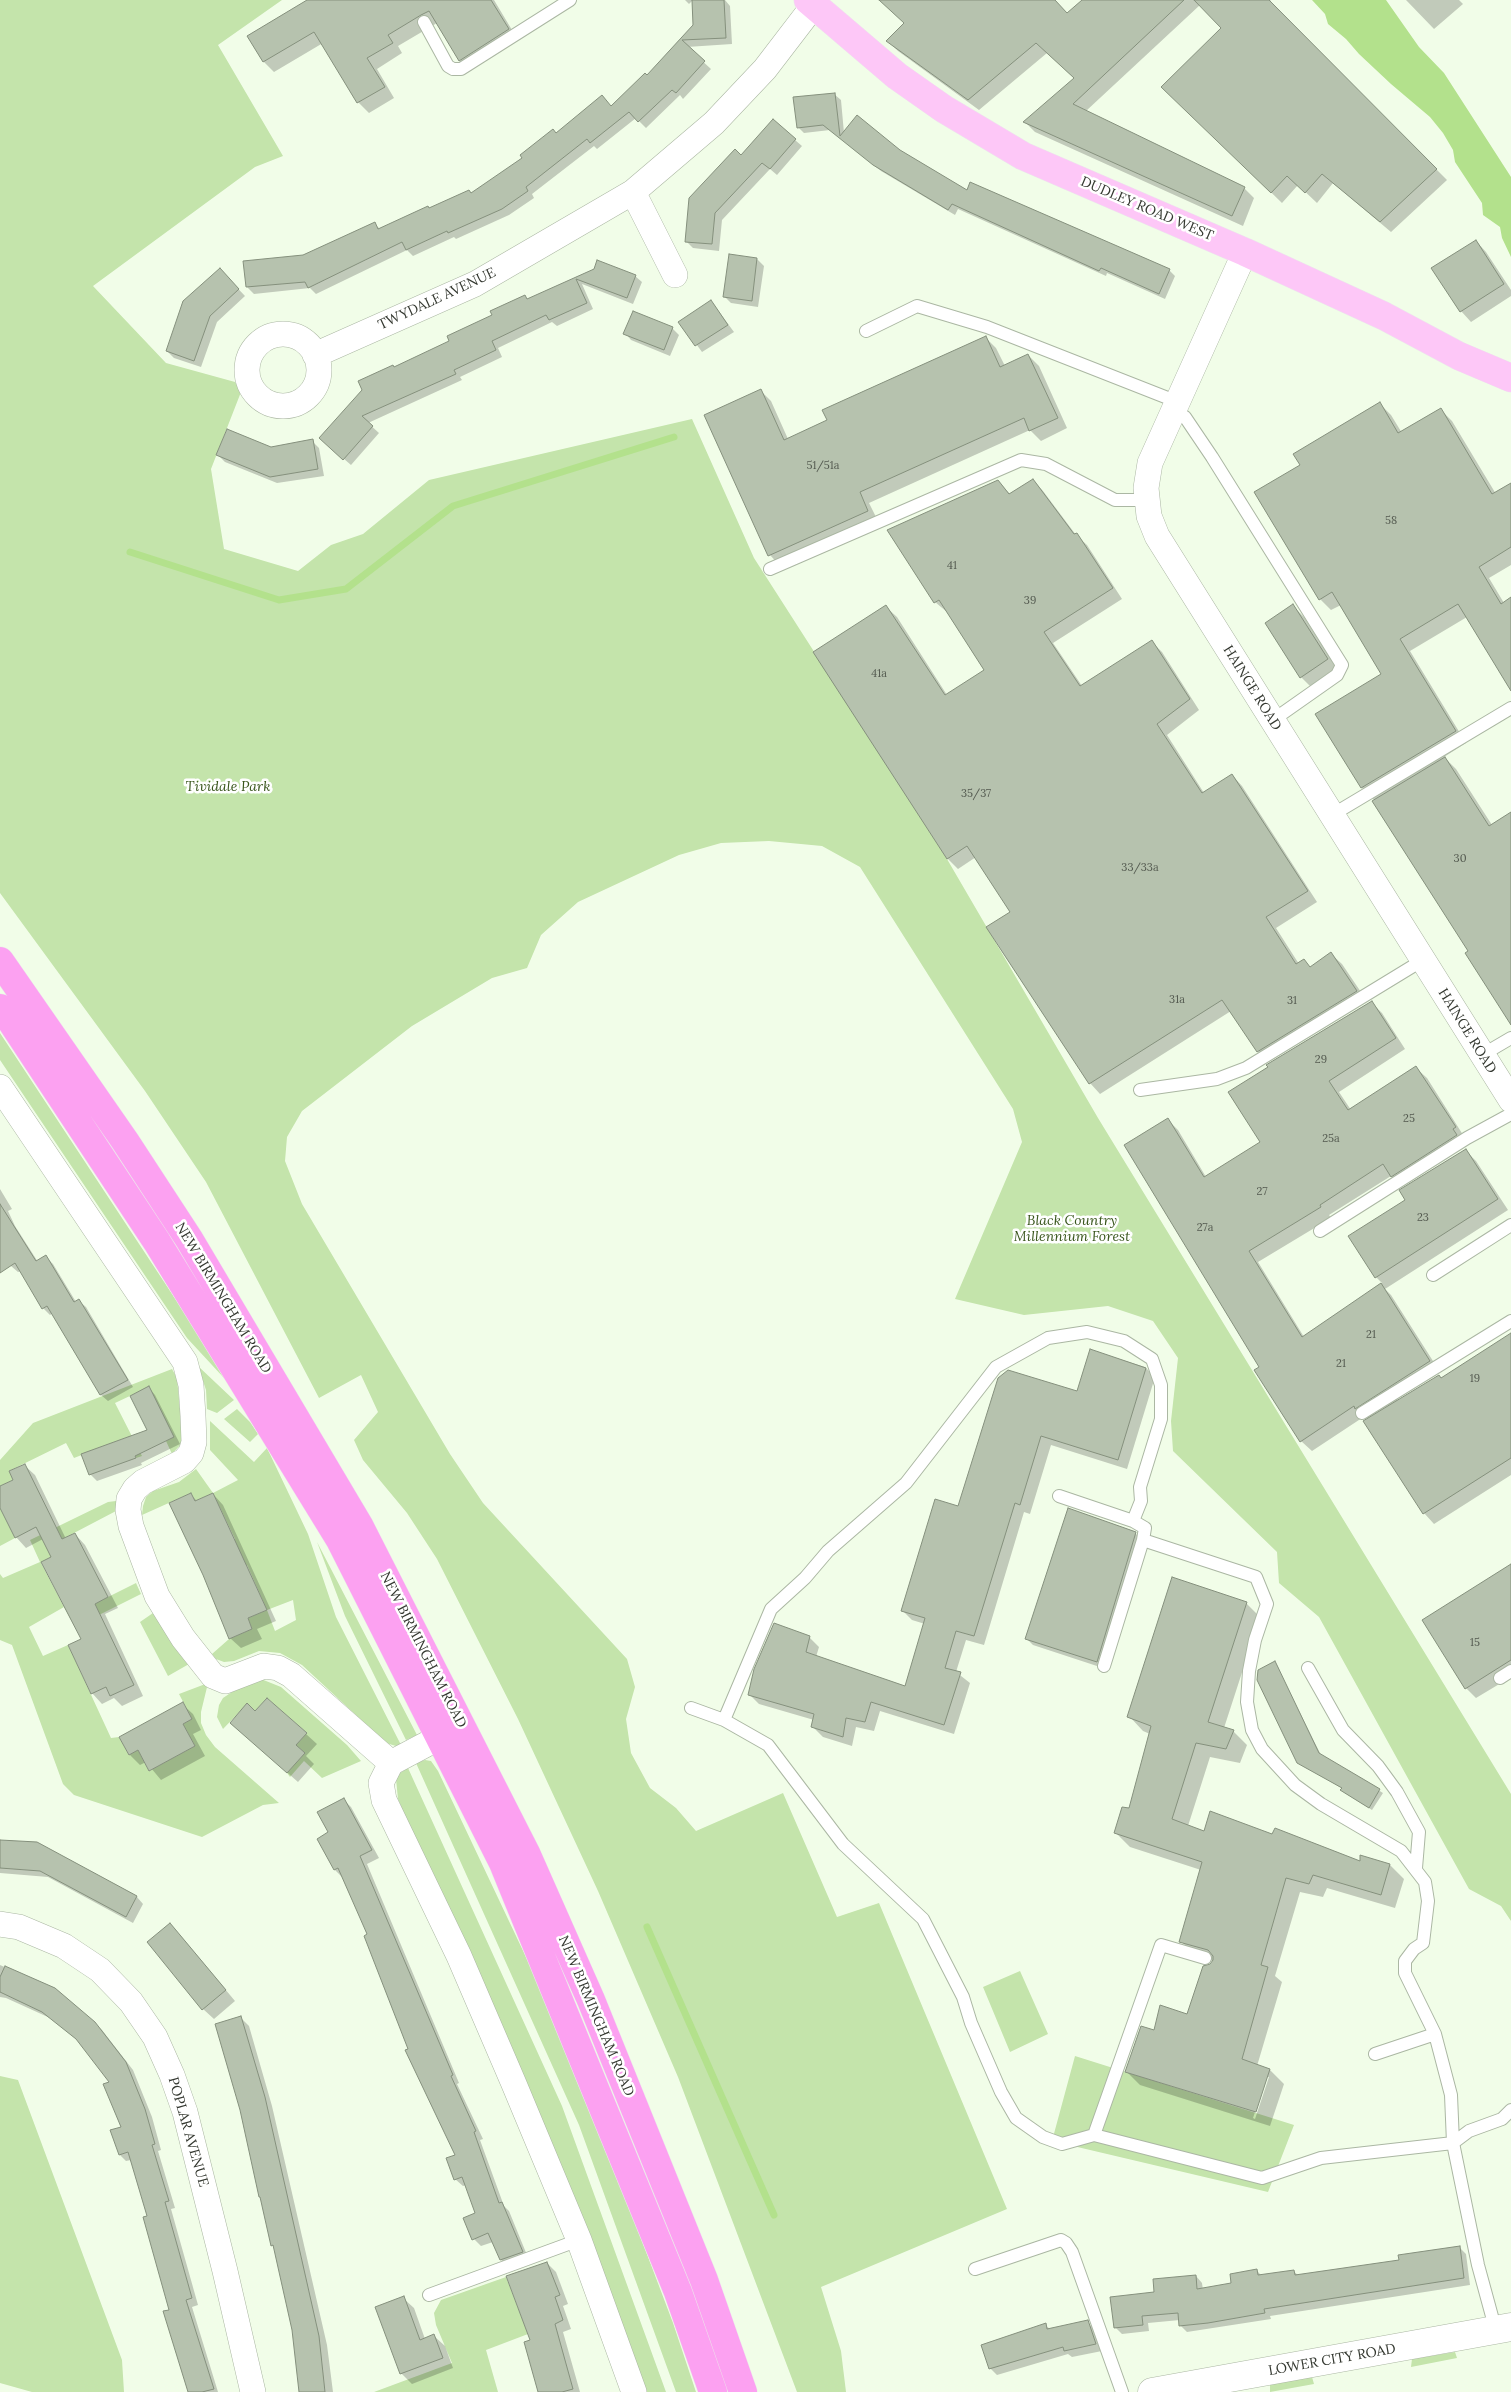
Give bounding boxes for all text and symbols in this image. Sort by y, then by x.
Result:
street label: DUDLEY ROAD WEST [1078,173,1216,245]
street label: TWYDALE AVENUE [375,264,499,334]
house number: 51/51a [806,459,840,473]
house number: 58 [1385,514,1397,528]
house number: 41 [947,559,957,573]
house number: 39 [1024,594,1036,608]
street label: HAINGE ROAD [1219,642,1285,734]
house number: 41a [871,667,887,681]
park label: Tividale Park [186,779,270,795]
house number: 35/37 [961,787,991,801]
house number: 30 [1454,852,1466,866]
house number: 33/33a [1121,861,1159,875]
street label: HAINGE ROAD [1434,985,1500,1077]
house number: 31a [1169,993,1185,1007]
house number: 31 [1287,994,1297,1008]
house number: 29 [1315,1053,1327,1067]
house number: 25 [1403,1112,1415,1126]
house number: 25a [1322,1132,1340,1146]
house number: 27 [1257,1185,1267,1199]
house number: 23 [1417,1211,1429,1225]
park label: Black Country Millennium Forest [1014,1213,1130,1246]
street label: NEW BIRMINGHAM ROAD [171,1220,275,1376]
house number: 27a [1197,1221,1213,1235]
house number: 21 [1366,1328,1376,1342]
house number: 21 [1336,1357,1346,1371]
house number: 19 [1470,1372,1480,1386]
street label: NEW BIRMINGHAM ROAD [376,1569,470,1731]
house number: 15 [1470,1636,1480,1650]
street label: NEW BIRMINGHAM ROAD [554,1933,638,2099]
street label: POPLAR AVENUE [164,2075,212,2189]
street label: LOWER CITY ROAD [1267,2341,1397,2379]

